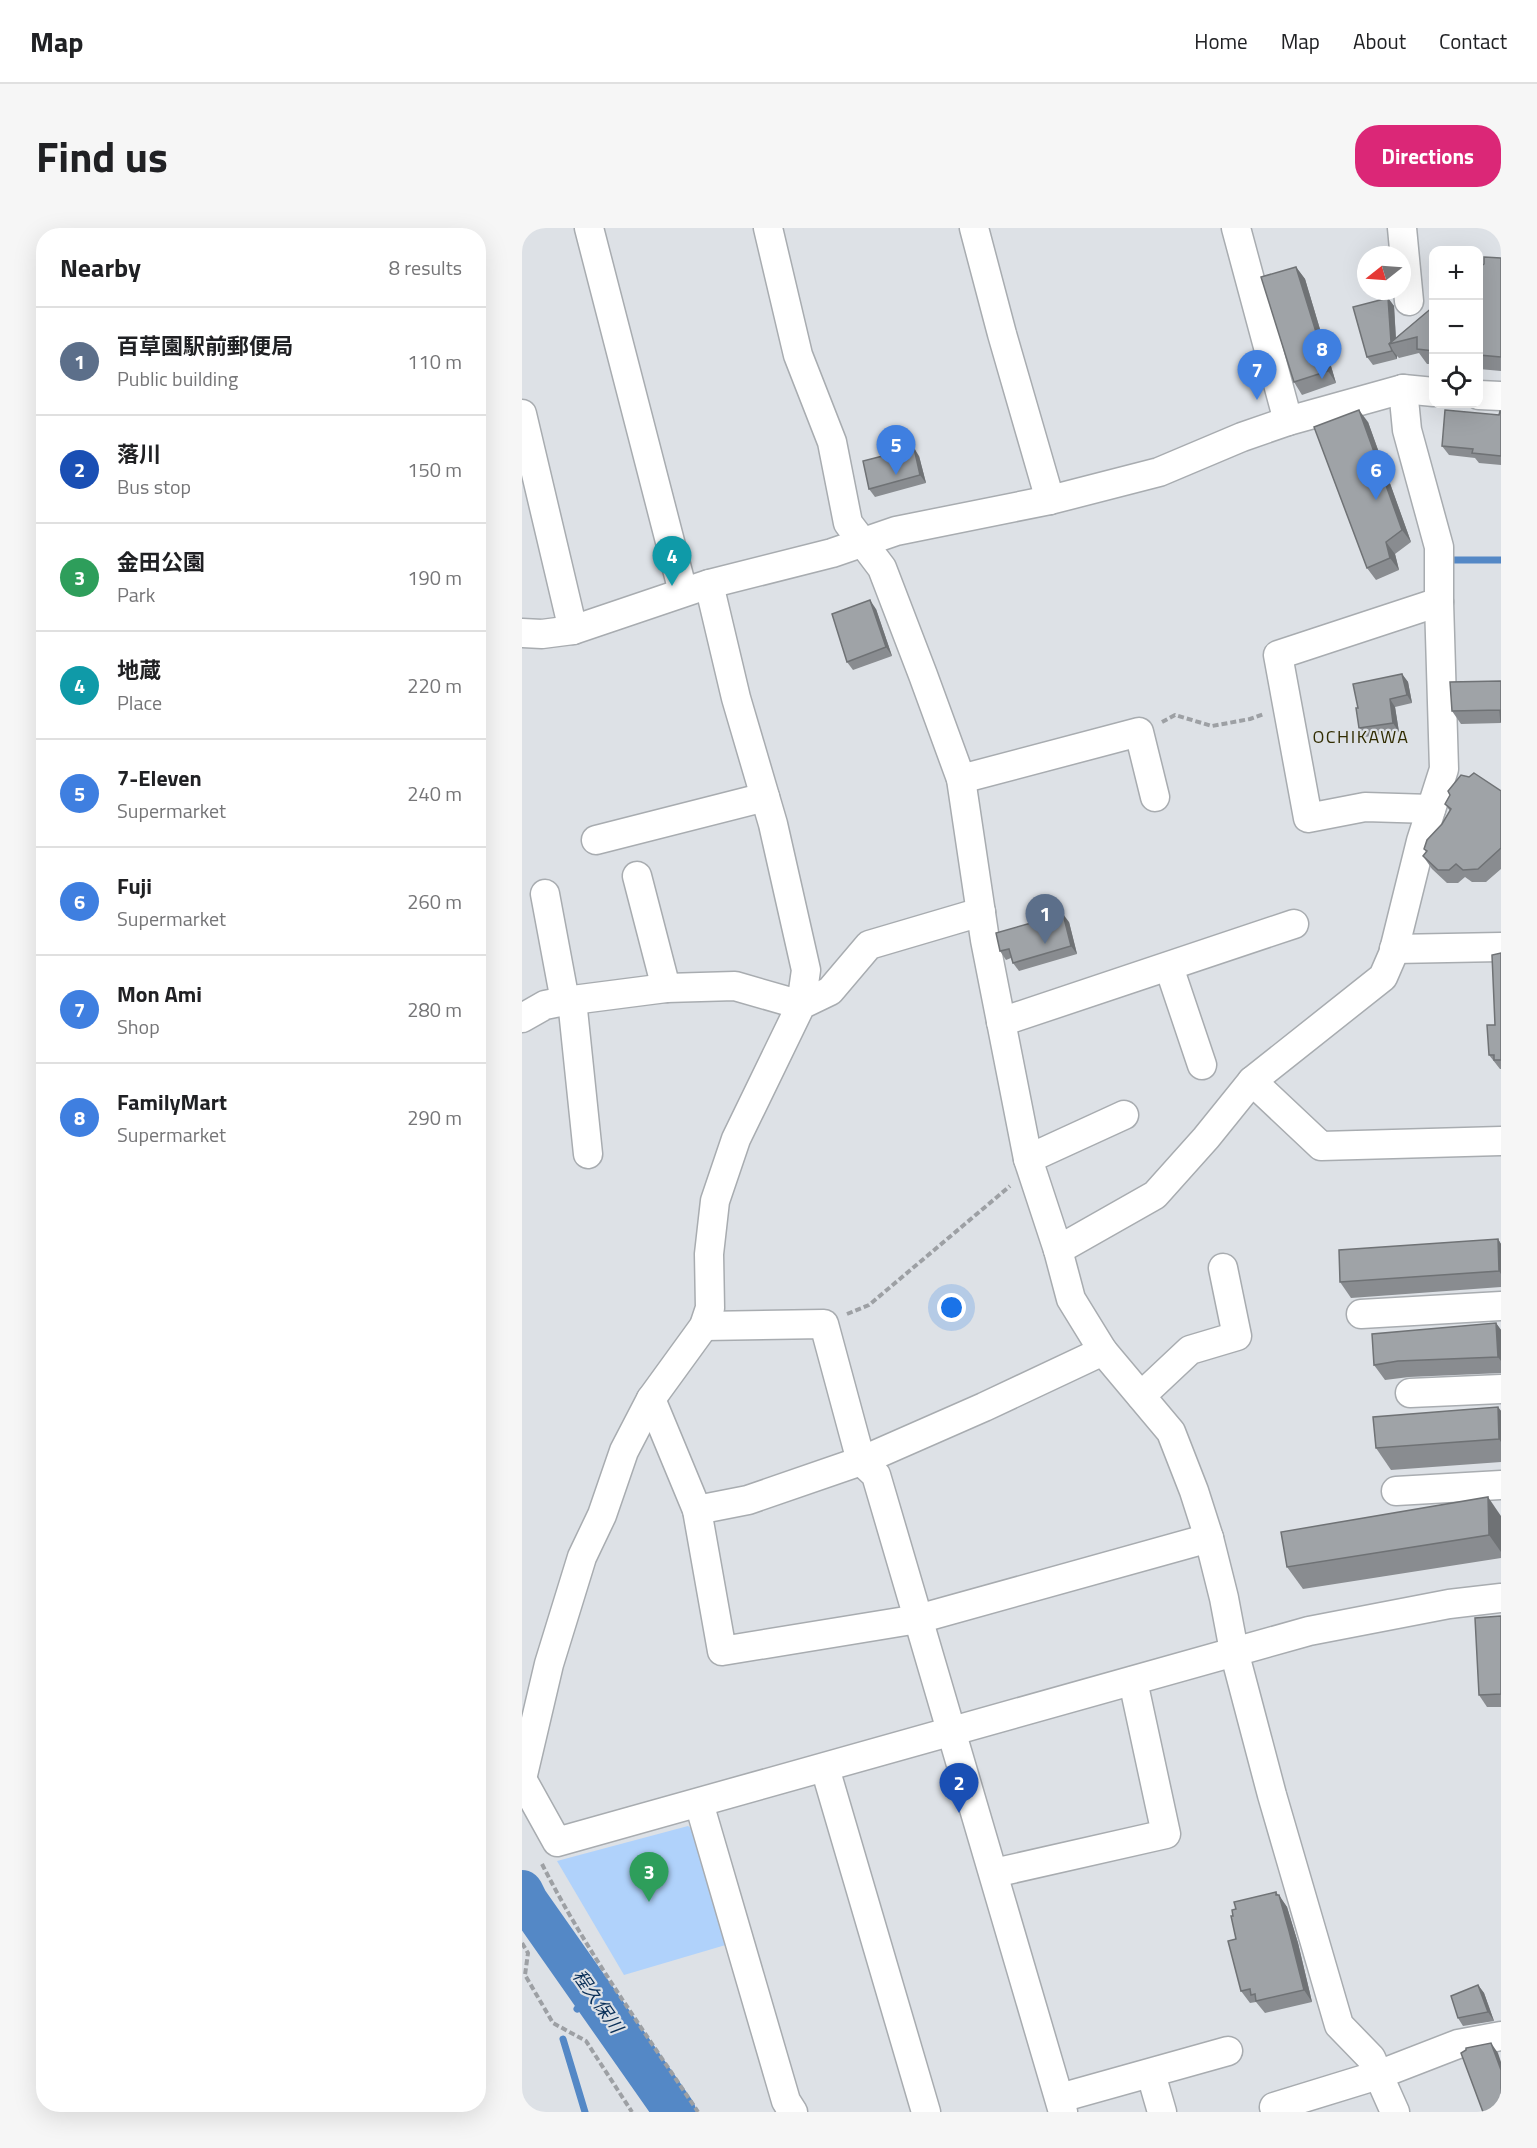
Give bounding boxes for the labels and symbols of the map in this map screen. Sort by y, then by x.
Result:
north arrow [1357,246,1411,300]
pin: 8 [1302,330,1342,379]
pin: 7 [1238,350,1276,400]
pin: 5 [876,426,916,475]
pin: 6 [1356,450,1396,500]
pin: 4 [652,536,692,586]
district label: OCHIKAWA [1312,723,1410,750]
pin: 1 [1026,894,1064,944]
your location [937,1293,966,1322]
pin: 2 [940,1764,978,1813]
pin: 3 [630,1852,668,1902]
water label: 程久保川 [566,1964,631,2040]

